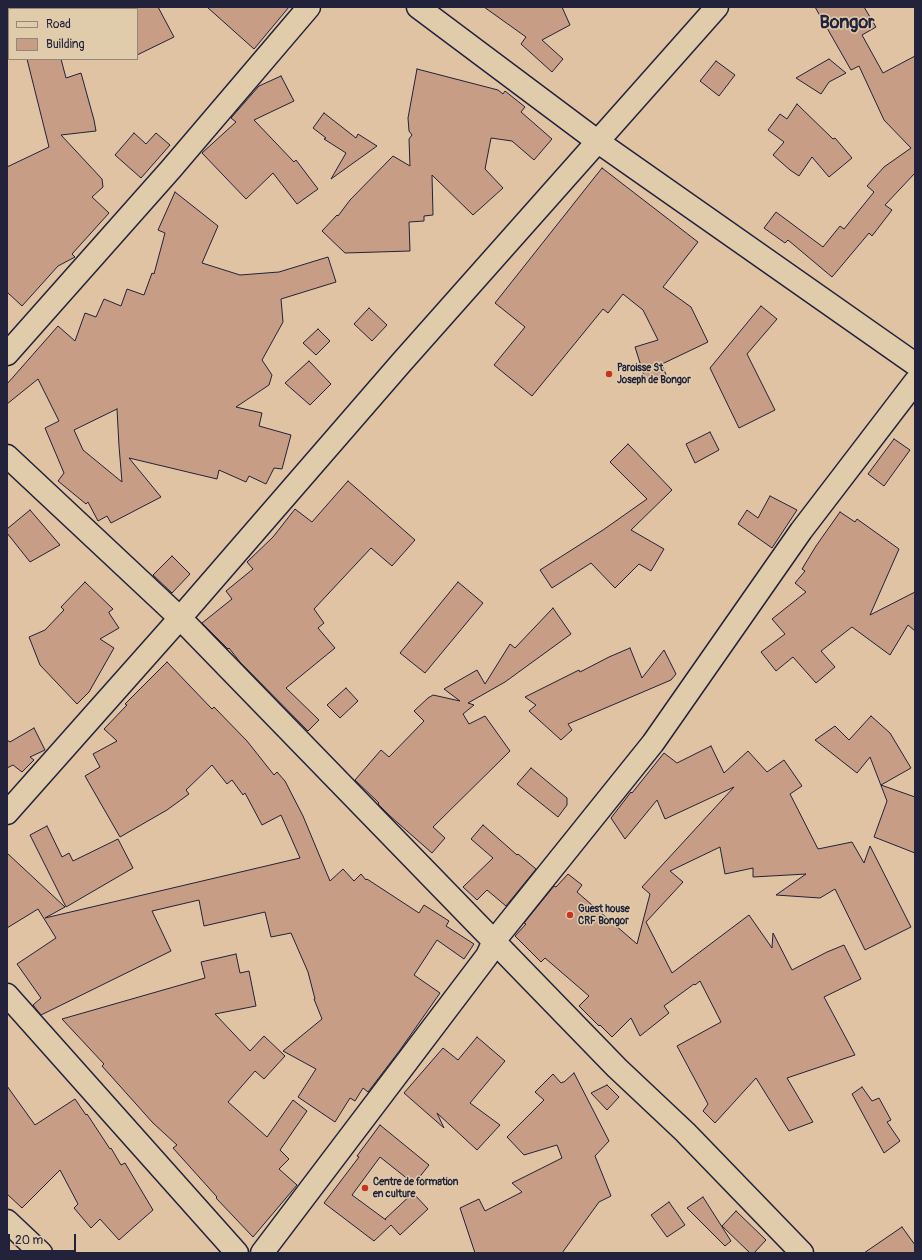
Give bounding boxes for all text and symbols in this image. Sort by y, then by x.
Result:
legend [8,8,138,60]
district label: Bongor [819,12,875,34]
text: Road [46,17,71,32]
text: Building [46,37,85,52]
place label: Paroisse St Joseph de Bongor [617,362,691,386]
marker: Paroisse St Joseph de Bongor [604,369,614,379]
place label: Guest house CRF Bongor [578,903,630,926]
marker: Guest house CRF Bongor [565,910,575,920]
place label: Centre de formation en culture [373,1176,458,1200]
marker: Centre de formation en culture [360,1183,370,1193]
scale bar [10,1226,78,1252]
text: 20 m [15,1233,43,1248]

